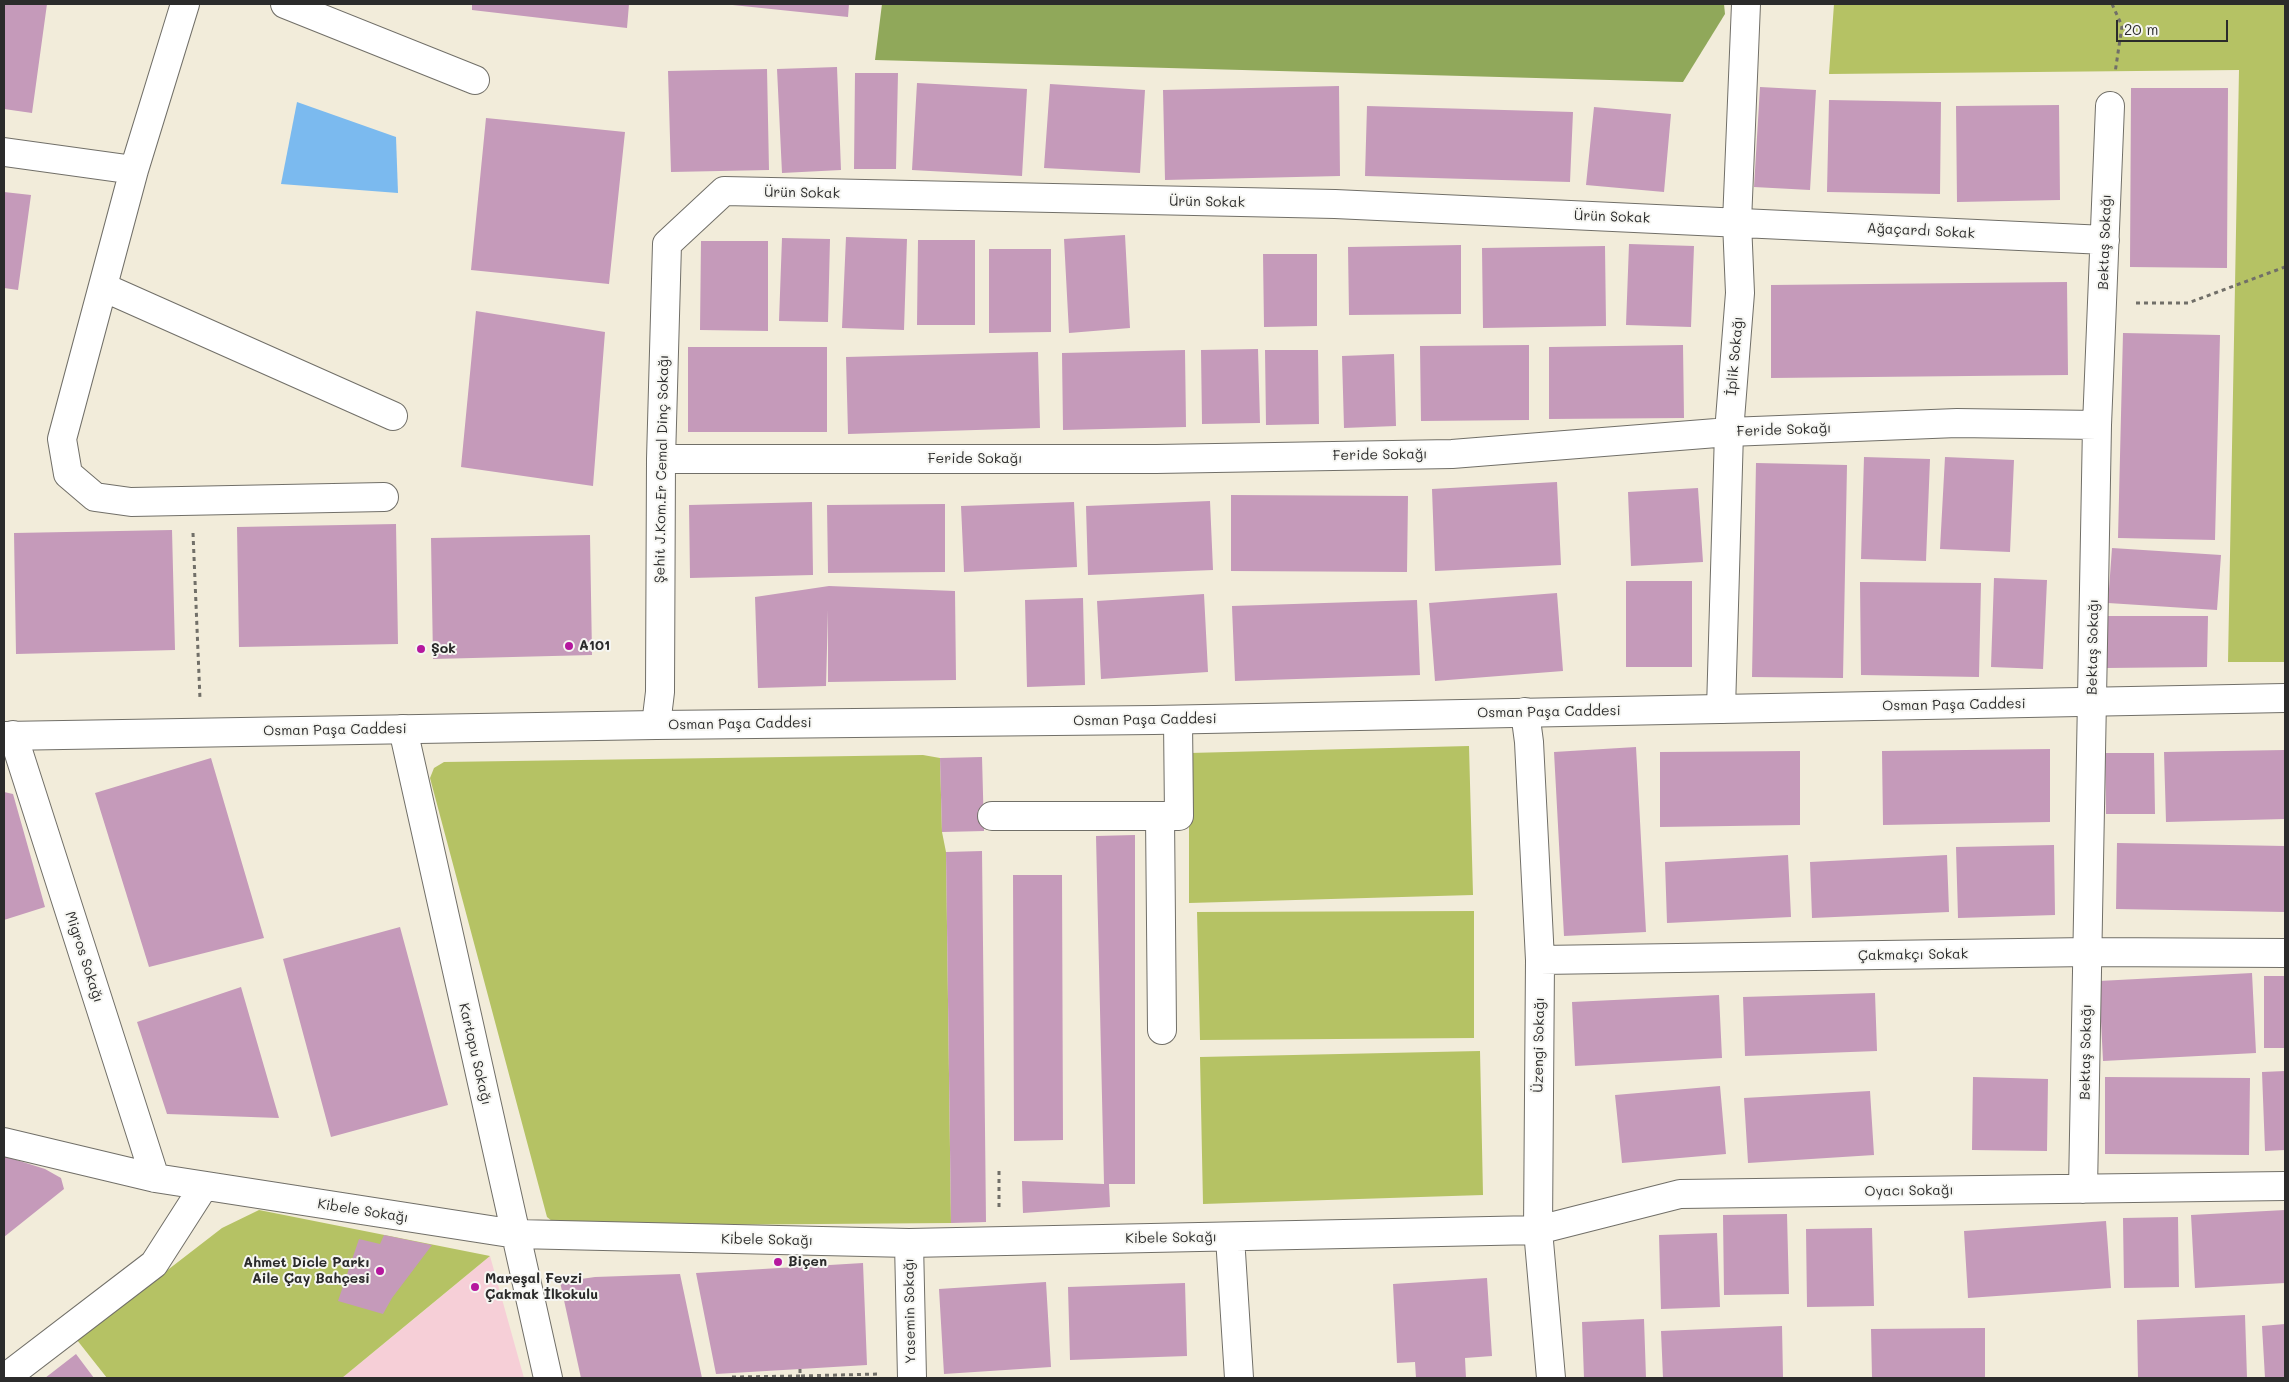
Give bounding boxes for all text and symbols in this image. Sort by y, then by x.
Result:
scale bar [2119,10,2232,42]
text: 20 m [2124,19,2158,39]
street label: Ürün Sokak [764,184,840,202]
street label: Ürün Sokak [1169,193,1245,211]
street label: Bektaş Sokağı [2095,194,2115,290]
street label: Ürün Sokak [1574,207,1650,227]
street label: Ağaçardı Sokak [1867,220,1975,242]
street label: İplik Sokağı [1723,316,1747,396]
street label: Şehit J.Kom.Er Cemal Dinç Sokağı [652,355,672,583]
street label: Feride Sokağı [1736,420,1832,440]
street label: Feride Sokağı [1333,446,1427,464]
street label: Feride Sokağı [928,451,1022,467]
street label: Bektaş Sokağı [2084,599,2102,695]
place label: A101 [579,638,610,654]
marker: A101 [563,640,575,652]
place label: Şok [431,641,456,657]
marker: Şok [415,643,427,655]
street label: Osman Paşa Caddesi [1882,695,2026,715]
street label: Osman Paşa Caddesi [1477,702,1621,722]
street label: Osman Paşa Caddesi [1073,710,1217,730]
street label: Osman Paşa Caddesi [668,714,812,734]
street label: Osman Paşa Caddesi [263,720,407,740]
street label: Migros Sokağı [61,909,107,1005]
street label: Çakmakçı Sokak [1858,946,1968,964]
street label: Üzengi Sokağı [1530,997,1548,1093]
street label: Kartopu Sokağı [455,1001,495,1107]
street label: Bektaş Sokağı [2077,1004,2095,1100]
street label: Oyacı Sokağı [1864,1182,1954,1200]
street label: Kibele Sokağı [316,1196,410,1226]
street label: Kibele Sokağı [1125,1229,1217,1247]
street label: Kibele Sokağı [721,1231,813,1249]
place label: Biçen [788,1254,827,1270]
place label: Ahmet Dicle Parkı Aile Çay Bahçesi [243,1255,370,1288]
marker: Biçen [772,1256,784,1268]
street label: Yasemin Sokağı [901,1258,919,1364]
marker: Ahmet Dicle Parkı Aile Çay Bahçesi [374,1265,386,1277]
place label: Mareşal Fevzi Çakmak İlkokulu [485,1271,598,1304]
marker: Mareşal Fevzi Çakmak İlkokulu [469,1281,481,1293]

